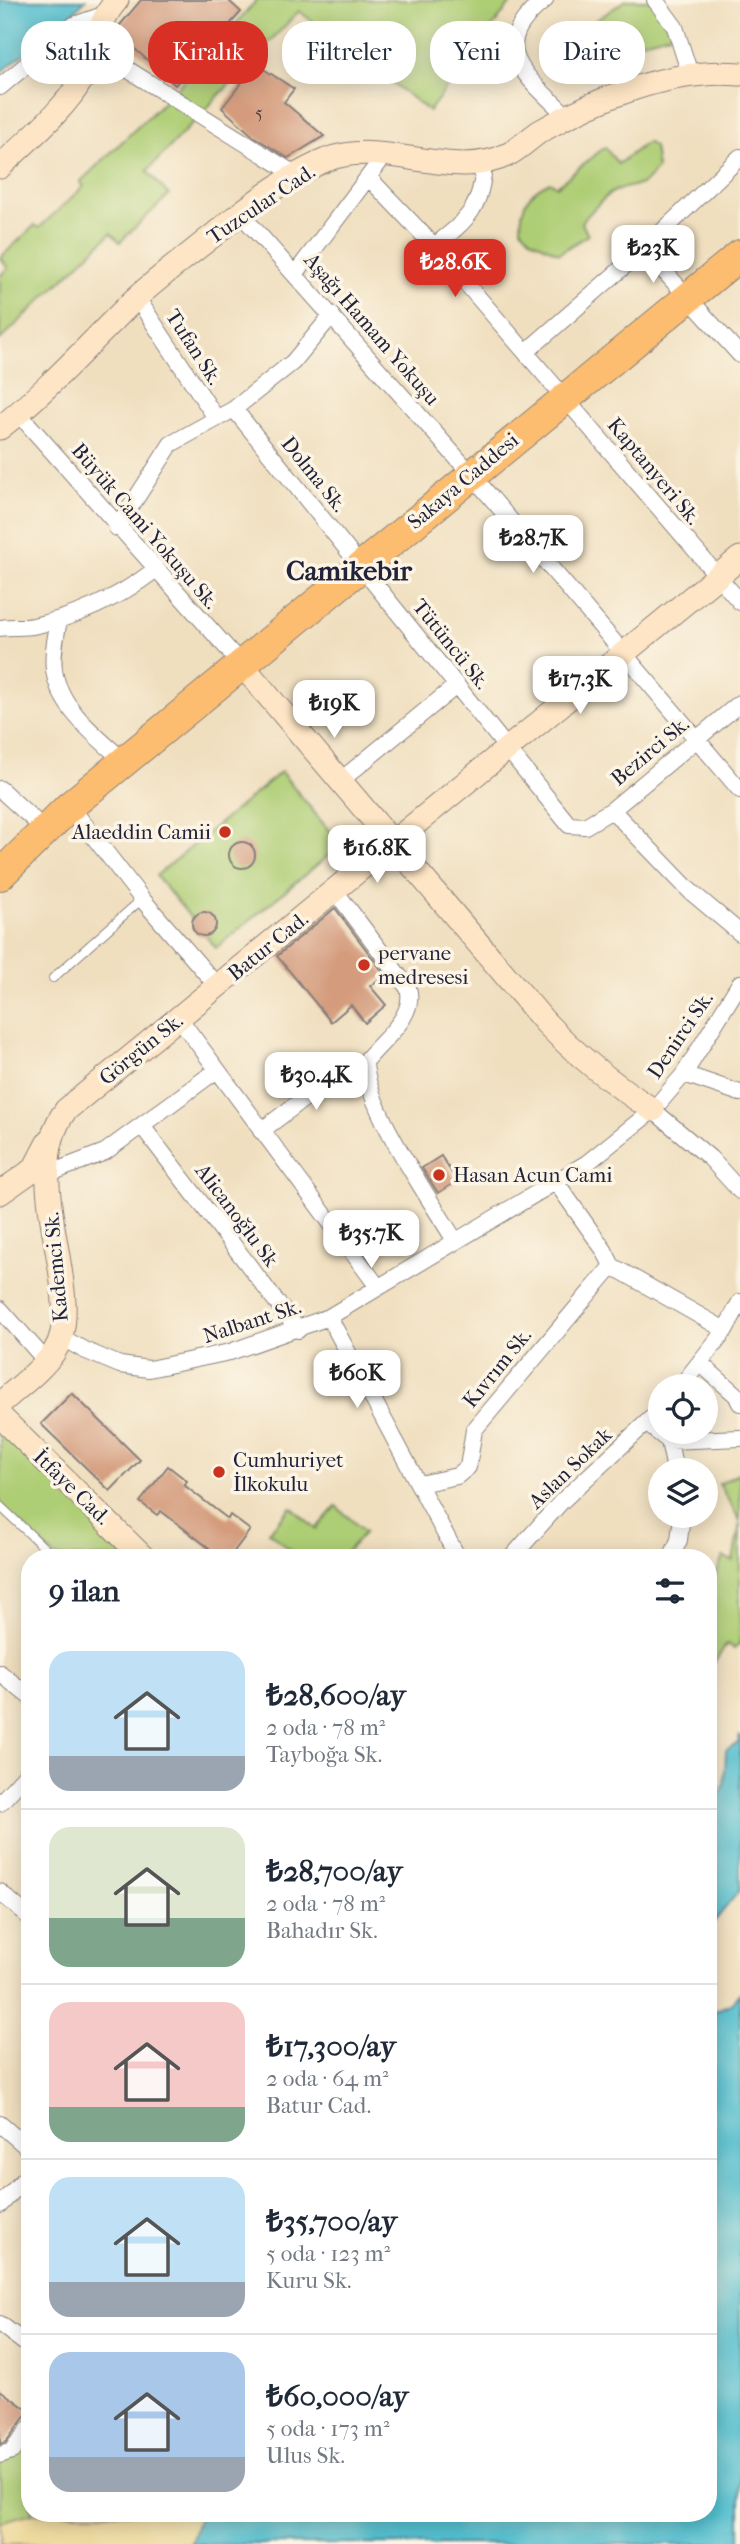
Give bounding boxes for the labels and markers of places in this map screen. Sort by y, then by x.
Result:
pin: ₺23K [612,226,694,285]
pin: ₺28.6K [398,240,512,299]
pin: ₺28.7K [476,516,590,575]
pin: ₺17.3K [523,656,637,716]
pin: ₺19K [293,680,375,740]
place label: Alaeddin Camii [71,820,211,844]
marker: Alaeddin Camii [217,824,233,840]
pin: ₺16.8K [320,826,434,885]
place label: pervane medresesi [377,941,468,989]
marker: pervane medresesi [356,957,372,973]
pin: ₺30.4K [259,1052,373,1112]
place label: Hasan Acun Cami [453,1163,612,1187]
marker: Hasan Acun Cami [431,1167,447,1183]
pin: ₺35.7K [314,1210,428,1270]
pin: ₺60K [316,1350,398,1410]
place label: Cumhuriyet İlkokulu [233,1448,344,1496]
marker: Cumhuriyet İlkokulu [211,1464,227,1480]

